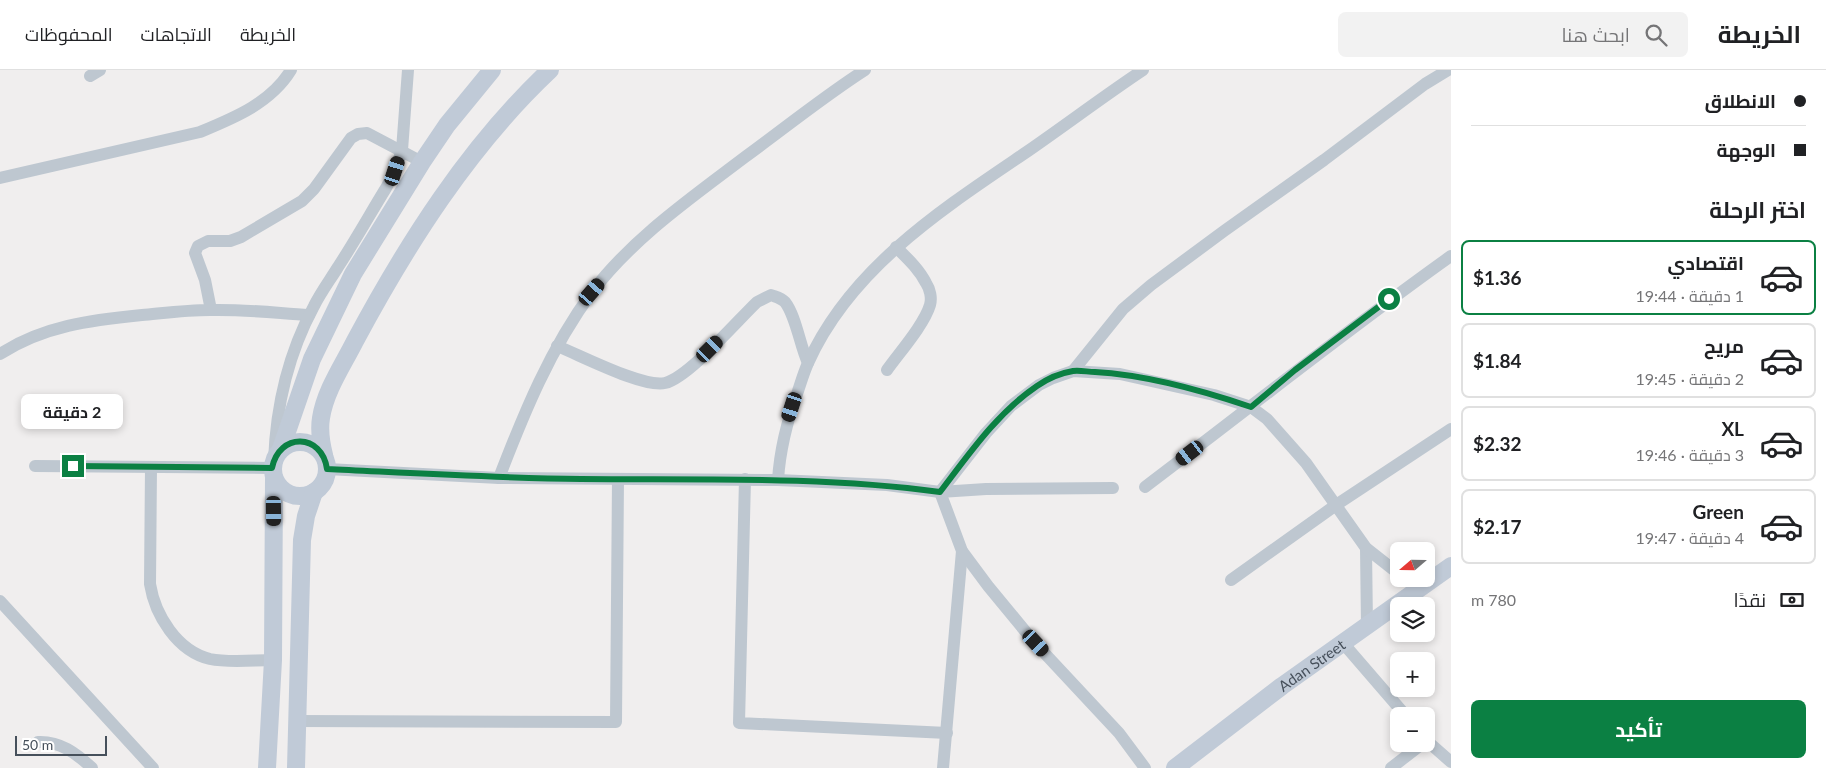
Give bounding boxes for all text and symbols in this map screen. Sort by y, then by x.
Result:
search box [1338,12,1688,57]
text: الخريطة [1718,19,1801,48]
icon: search [1642,21,1670,49]
text: المحفوظات [25,23,113,45]
text: الاتجاهات [141,23,212,45]
text: الخريطة [240,23,296,45]
text: ابحث هنا [1561,23,1630,46]
text: الانطلاق [1705,89,1776,112]
text: الوجهة [1716,138,1776,161]
car [383,154,406,188]
text: اختر الرحلة [1709,196,1806,223]
text: اقتصادي [1668,251,1744,274]
icon: car [1759,255,1804,300]
text: $1.36 [1473,266,1522,289]
car [576,276,607,308]
text: 1 دقيقة · 19:44 [1636,286,1744,305]
route start [1378,288,1400,310]
car [694,333,725,365]
text: مريح [1704,334,1744,357]
icon: car [1759,338,1804,383]
text: $1.84 [1473,349,1522,372]
text: 2 دقيقة · 19:45 [1636,369,1744,388]
car [780,390,803,424]
callout: 2 دقيقة [22,394,124,428]
text: 2 دقيقة [43,402,101,421]
text: XL [1721,417,1744,440]
icon: car [1759,421,1804,466]
text: $2.32 [1473,432,1522,455]
car [1173,438,1206,468]
text: 3 دقيقة · 19:46 [1636,445,1744,464]
route end [62,455,84,477]
car [266,496,281,526]
text: Green [1693,500,1744,523]
icon: car [1759,504,1804,549]
text: $2.17 [1473,515,1522,538]
text: 4 دقيقة · 19:47 [1636,528,1744,547]
north arrow [1390,542,1435,588]
map controls [1390,542,1435,752]
icon: cash [1778,586,1806,614]
text: نقدًا [1734,588,1766,611]
text: 780 m [1471,590,1516,609]
button: layers [1390,597,1435,642]
car [1020,627,1051,659]
street label: Adan Street [1275,635,1349,695]
button: + [1390,652,1435,697]
button: تأكيد [1471,700,1806,758]
button: − [1390,707,1435,752]
scale bar [15,733,108,756]
text: 50 m [22,736,53,753]

